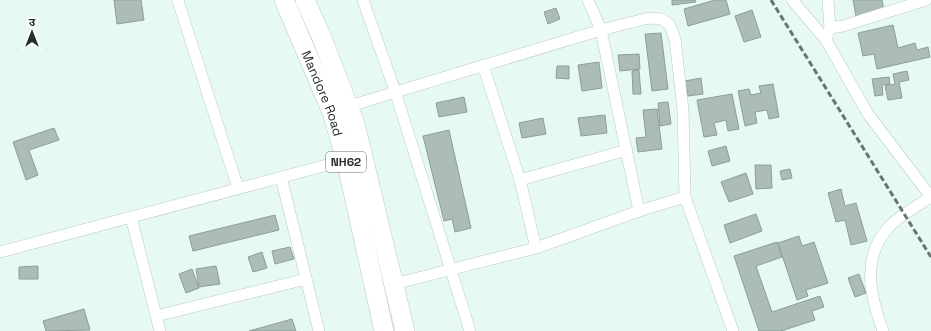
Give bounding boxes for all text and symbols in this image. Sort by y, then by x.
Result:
north arrow [12,12,52,52]
text: उ [29,15,36,29]
street label: Mandore Road [298,48,347,138]
road number: NH62 [326,152,366,172]

